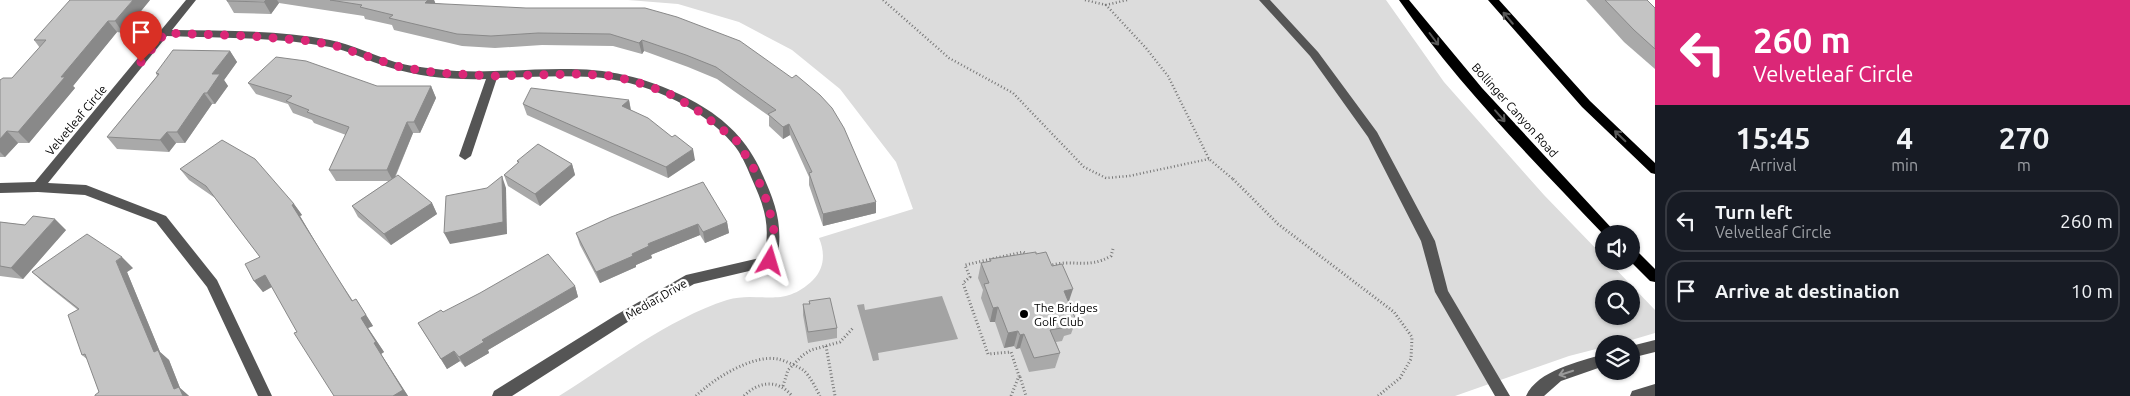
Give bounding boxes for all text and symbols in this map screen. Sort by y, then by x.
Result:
pin [120,11,162,62]
one-way arrow [1503,12,1514,25]
icon: arrive [127,18,155,46]
icon: left [1670,20,1735,85]
text: 260 m [1753,20,1851,60]
one-way arrow [1428,32,1439,45]
street label: Bollinger Canyon Road [1469,60,1561,160]
text: Velvetleaf Circle [1753,61,1913,86]
street label: Velvetleaf Circle [43,82,109,158]
one-way arrow [1494,110,1506,123]
text: 15:45 [1736,121,1811,155]
text: 4 [1896,121,1913,155]
text: 270 [1999,121,2049,155]
one-way arrow [1613,130,1626,142]
text: Arrival [1750,156,1796,174]
text: min [1891,156,1918,174]
text: m [2017,156,2031,174]
text: Turn left [1715,201,1793,223]
icon: left [1672,207,1700,235]
text: 260 m [2060,210,2113,232]
text: Velvetleaf Circle [1715,223,1832,241]
map controls [1595,225,1640,380]
button: sound [1595,225,1640,270]
position arrow [743,234,795,286]
street label: Mediar Drive [623,276,689,322]
icon: arrive [1672,277,1700,305]
button: search [1595,280,1640,325]
text: Arrive at destination [1715,280,1900,302]
text: 10 m [2071,280,2113,302]
place label: The Bridges Golf Club [1034,301,1098,328]
marker: The Bridges Golf Club [1018,308,1030,320]
button: layers [1595,335,1640,380]
one-way arrow [1558,369,1574,378]

